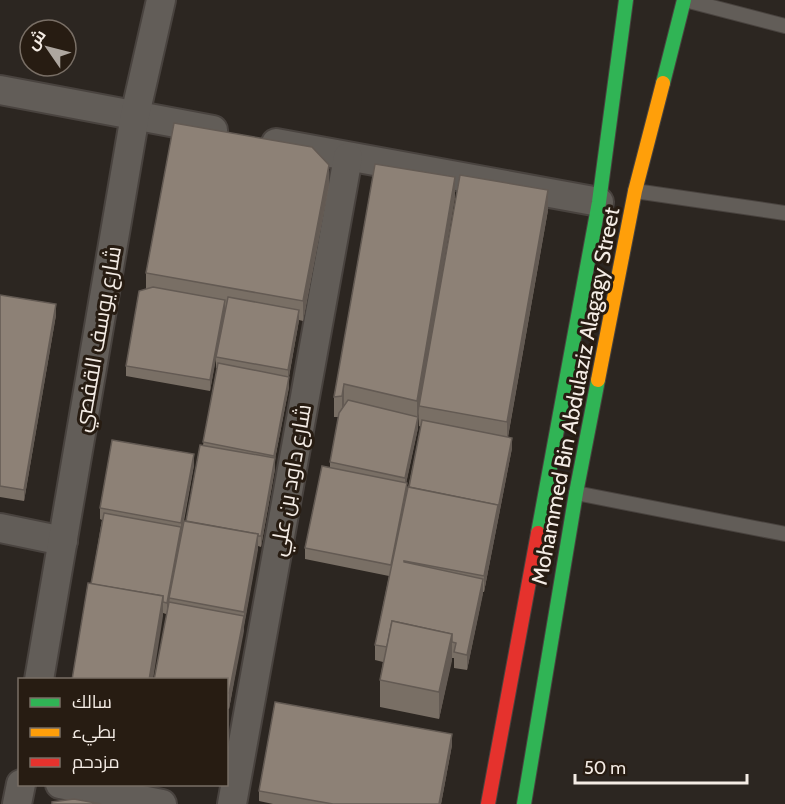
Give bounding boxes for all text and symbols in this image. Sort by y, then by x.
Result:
north arrow [18,18,78,78]
text: ش [22,26,50,54]
street label: Mohammed Bin Abdulaziz Alagagy Street [526,205,625,587]
street label: شارع يوسف القفصي [68,244,130,435]
street label: شارع داود بن علي [264,402,320,559]
legend [18,678,228,786]
text: سالك [72,691,112,713]
text: بطيء [72,721,116,746]
scale bar [575,747,748,785]
text: مزدحم [72,751,120,774]
text: 50 m [584,757,626,779]

